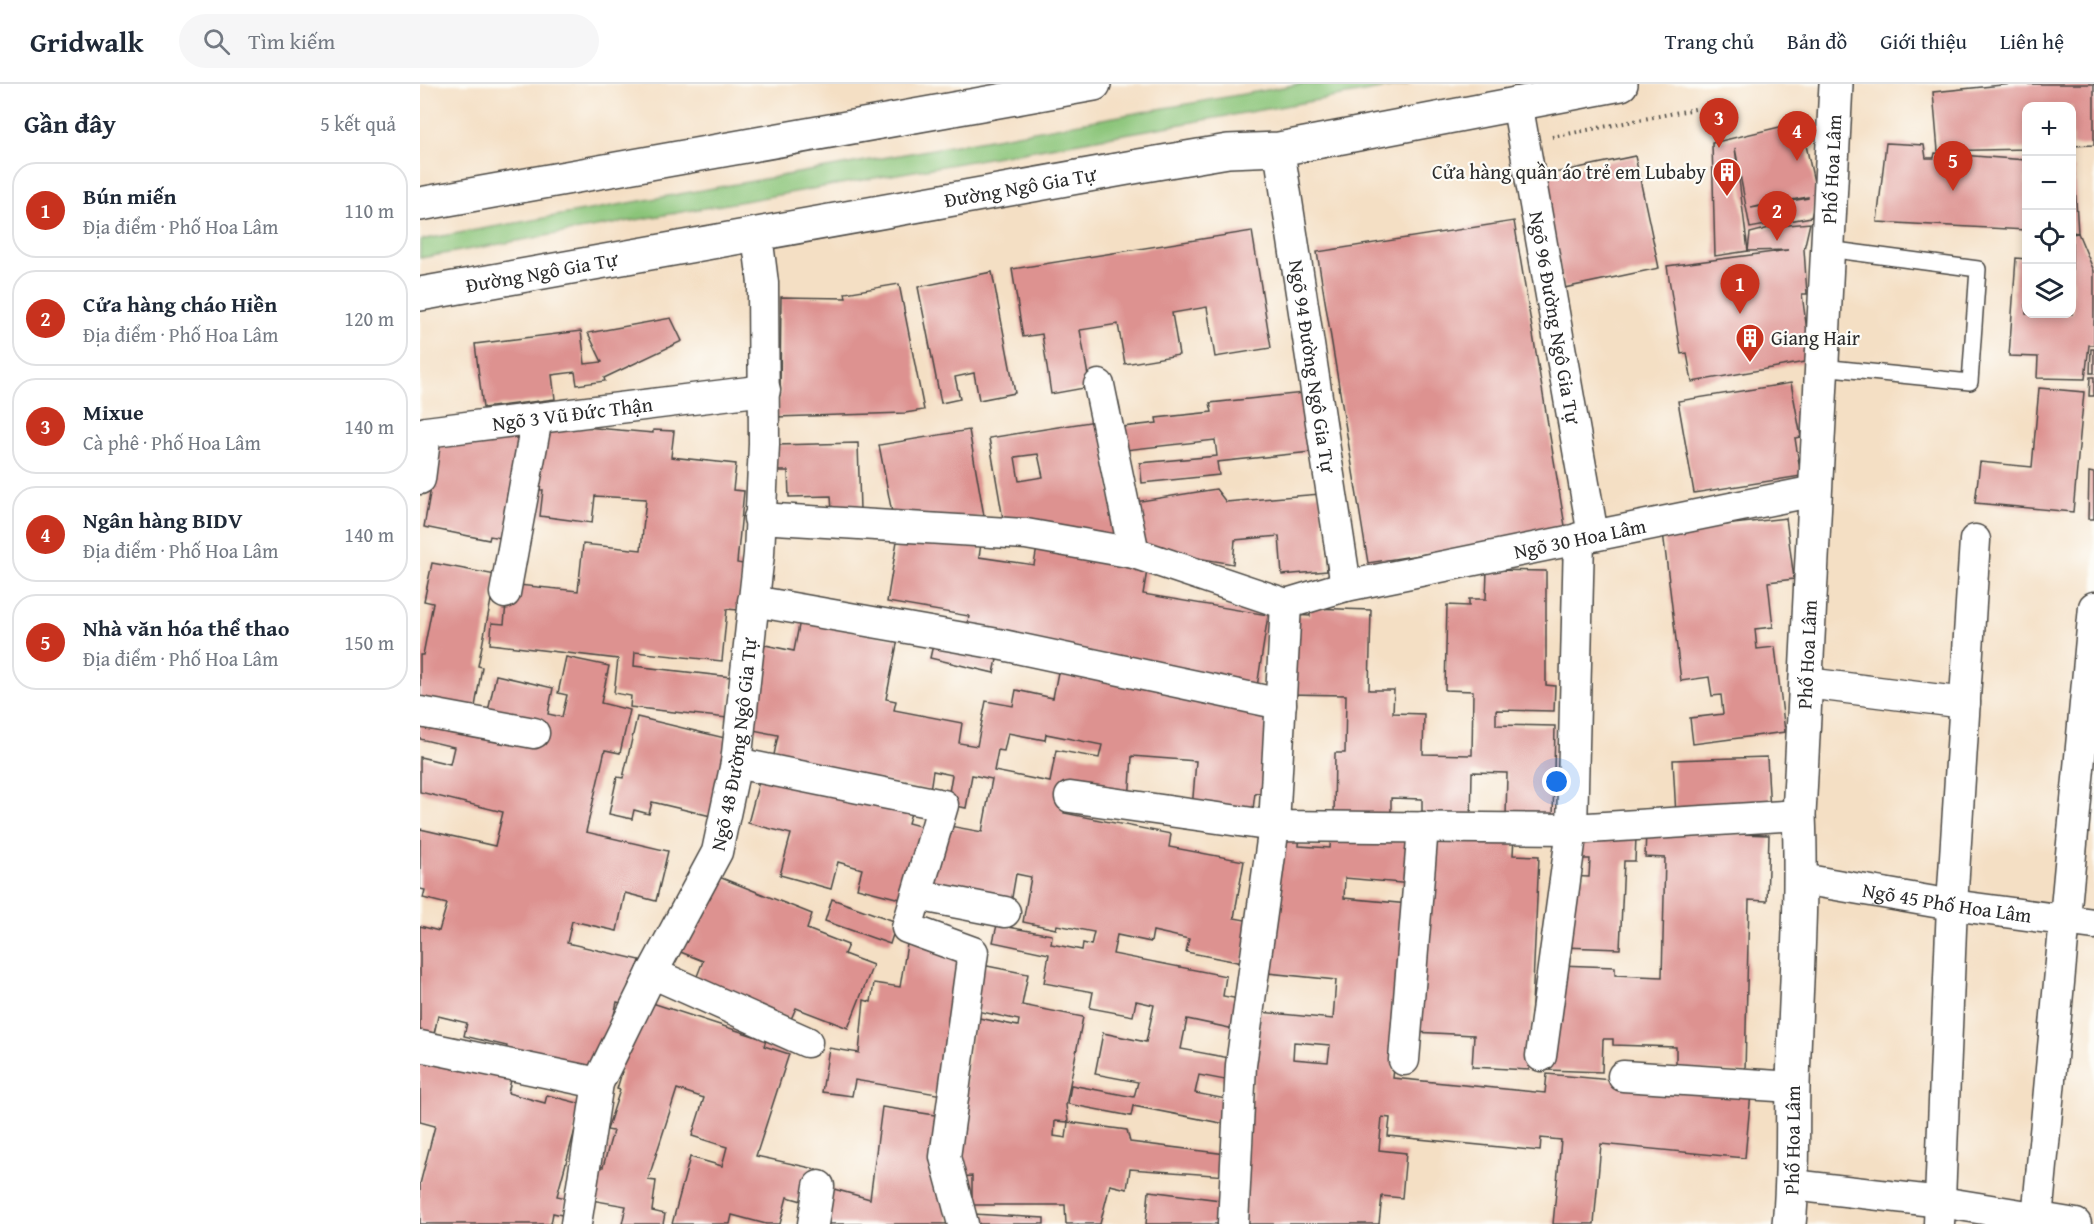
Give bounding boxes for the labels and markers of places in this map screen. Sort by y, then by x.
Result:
pin: 3 [1700,98,1738,148]
pin: 4 [1778,112,1816,161]
pin: 5 [1934,141,1972,191]
building icon: Cửa hàng quần áo trẻ em Lubaby [1711,156,1743,198]
place label: Cửa hàng quần áo trẻ em Lubaby [1432,157,1706,186]
pin: 2 [1758,192,1796,241]
pin: 1 [1720,264,1760,314]
building icon: Giang Hair [1734,322,1766,364]
place label: Giang Hair [1771,323,1860,352]

